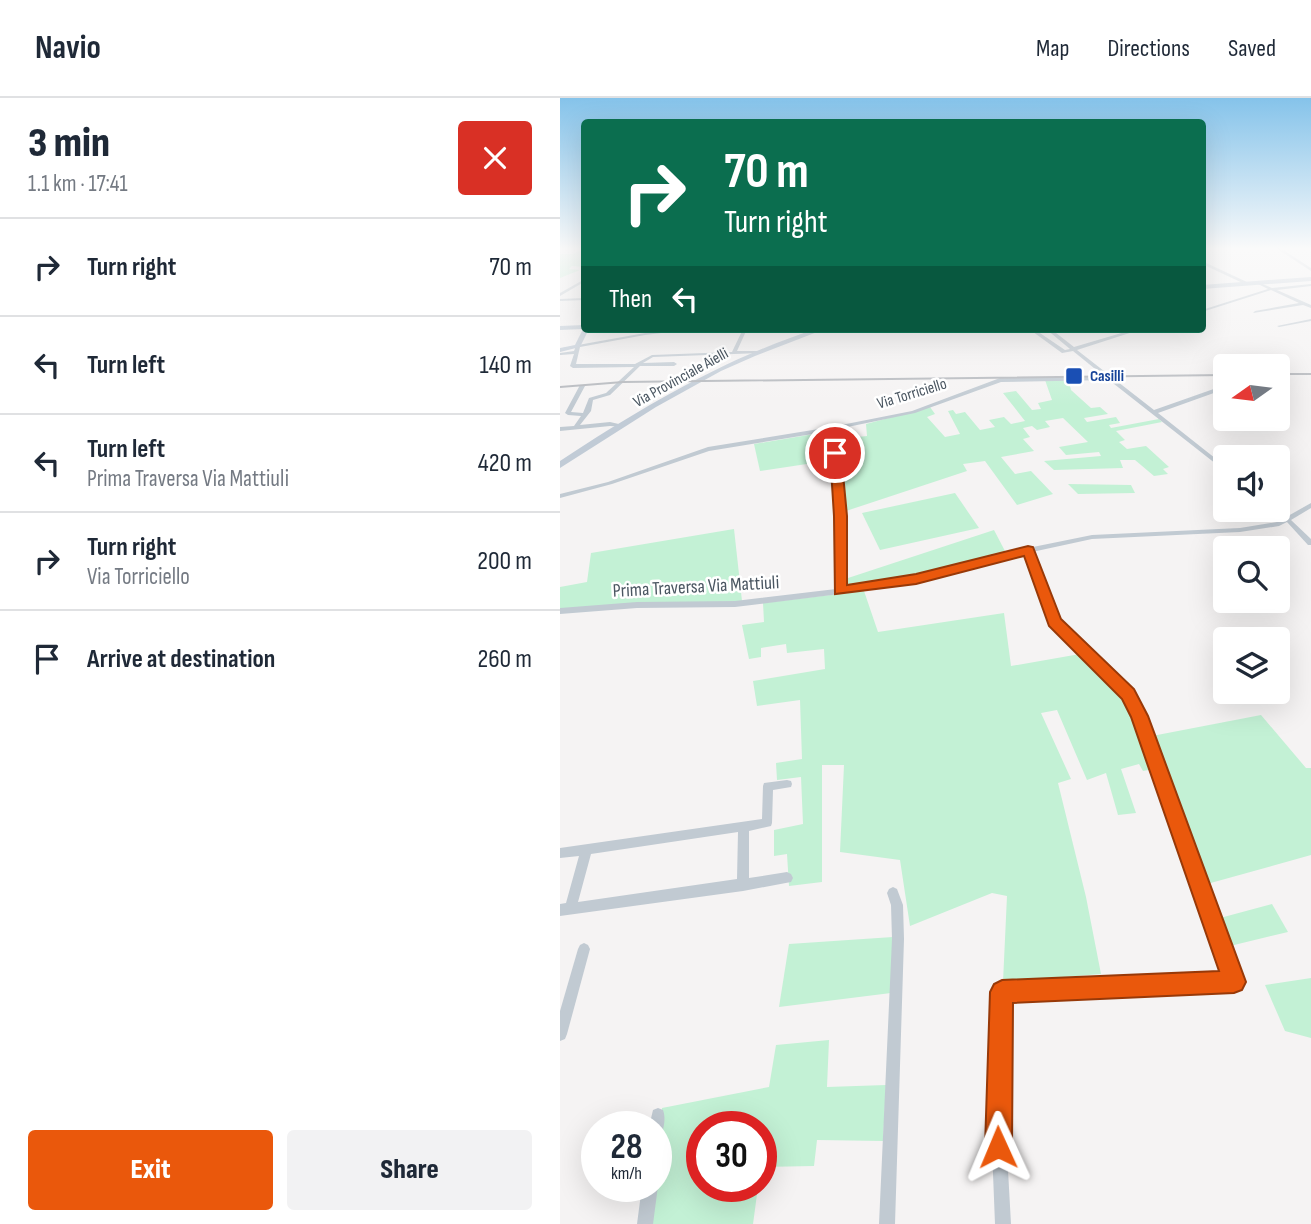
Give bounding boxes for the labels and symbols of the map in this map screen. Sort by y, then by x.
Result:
street label: Via Provinciale Aielli [630,344,732,412]
north arrow [1213,354,1290,430]
marker: Casilli [1064,366,1084,386]
place label: Casilli [1090,367,1124,386]
street label: Via Torriciello [875,374,949,414]
pin [805,423,865,483]
street label: Prima Traversa Via Mattiuli [612,571,780,603]
position arrow [961,1110,1035,1184]
speed limit sign: 30 [686,1111,777,1202]

